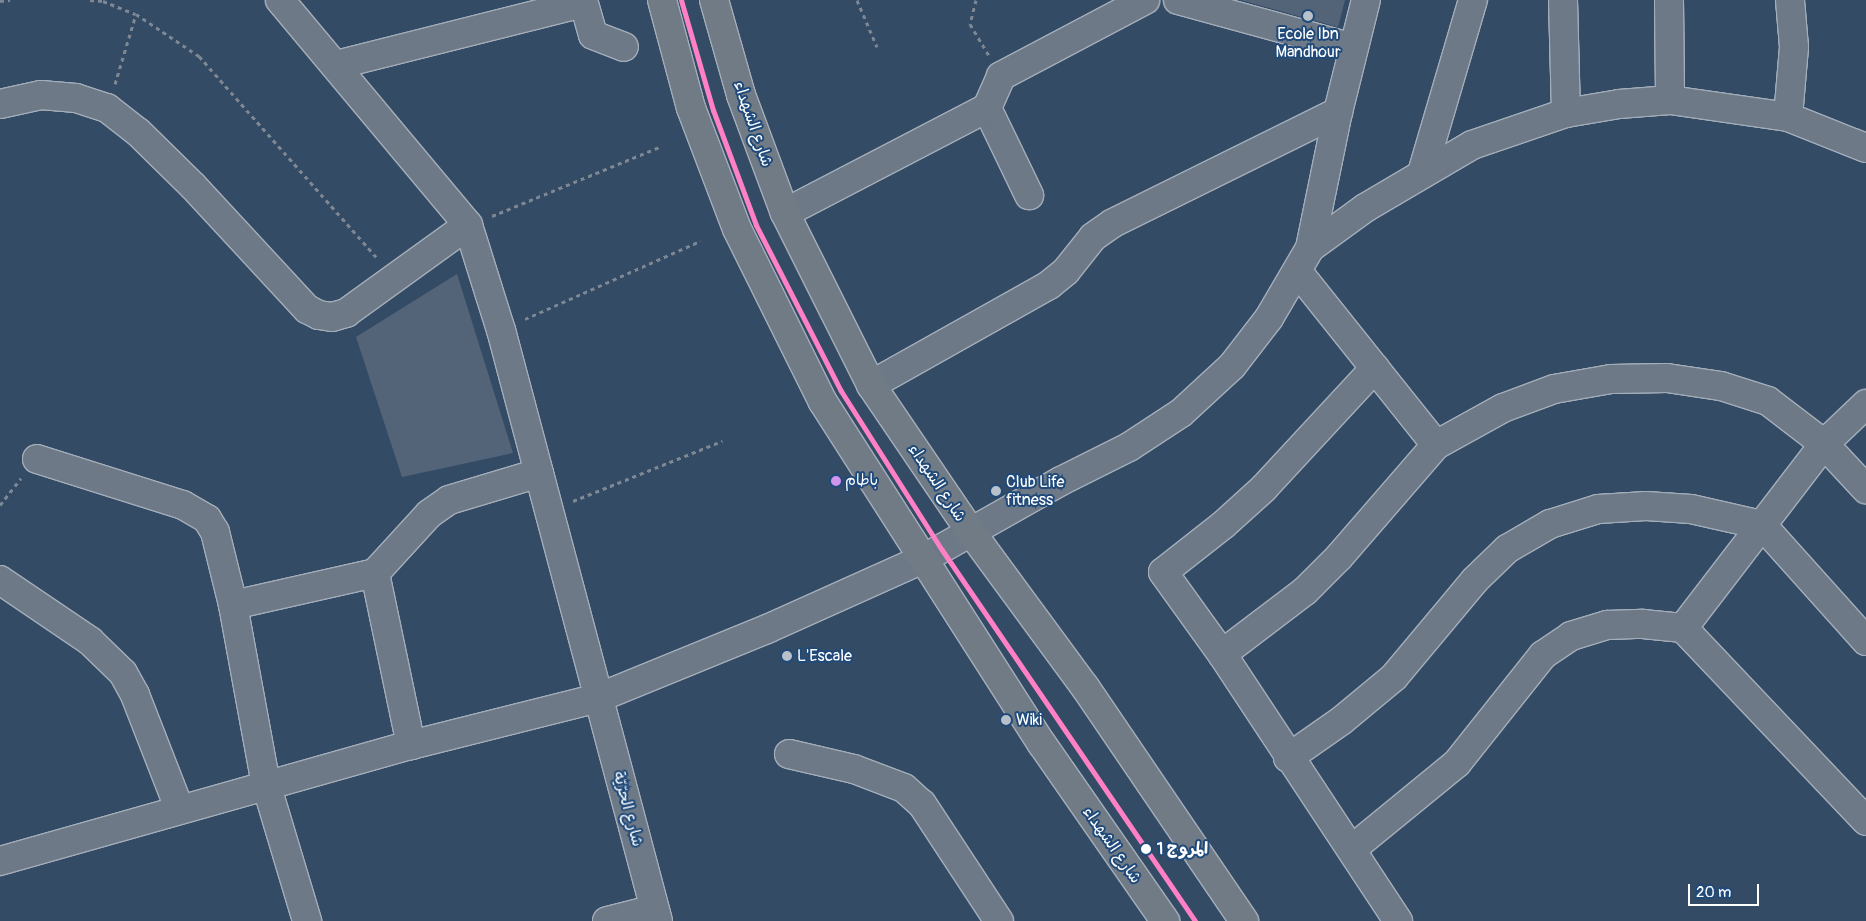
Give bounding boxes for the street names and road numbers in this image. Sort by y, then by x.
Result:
street label: شارع الشهداء [729,79,777,169]
street label: شارع الشهداء [904,441,970,525]
street label: شارع الحرّيّة [609,769,647,849]
street label: شارع الشهداء [1079,803,1145,887]

